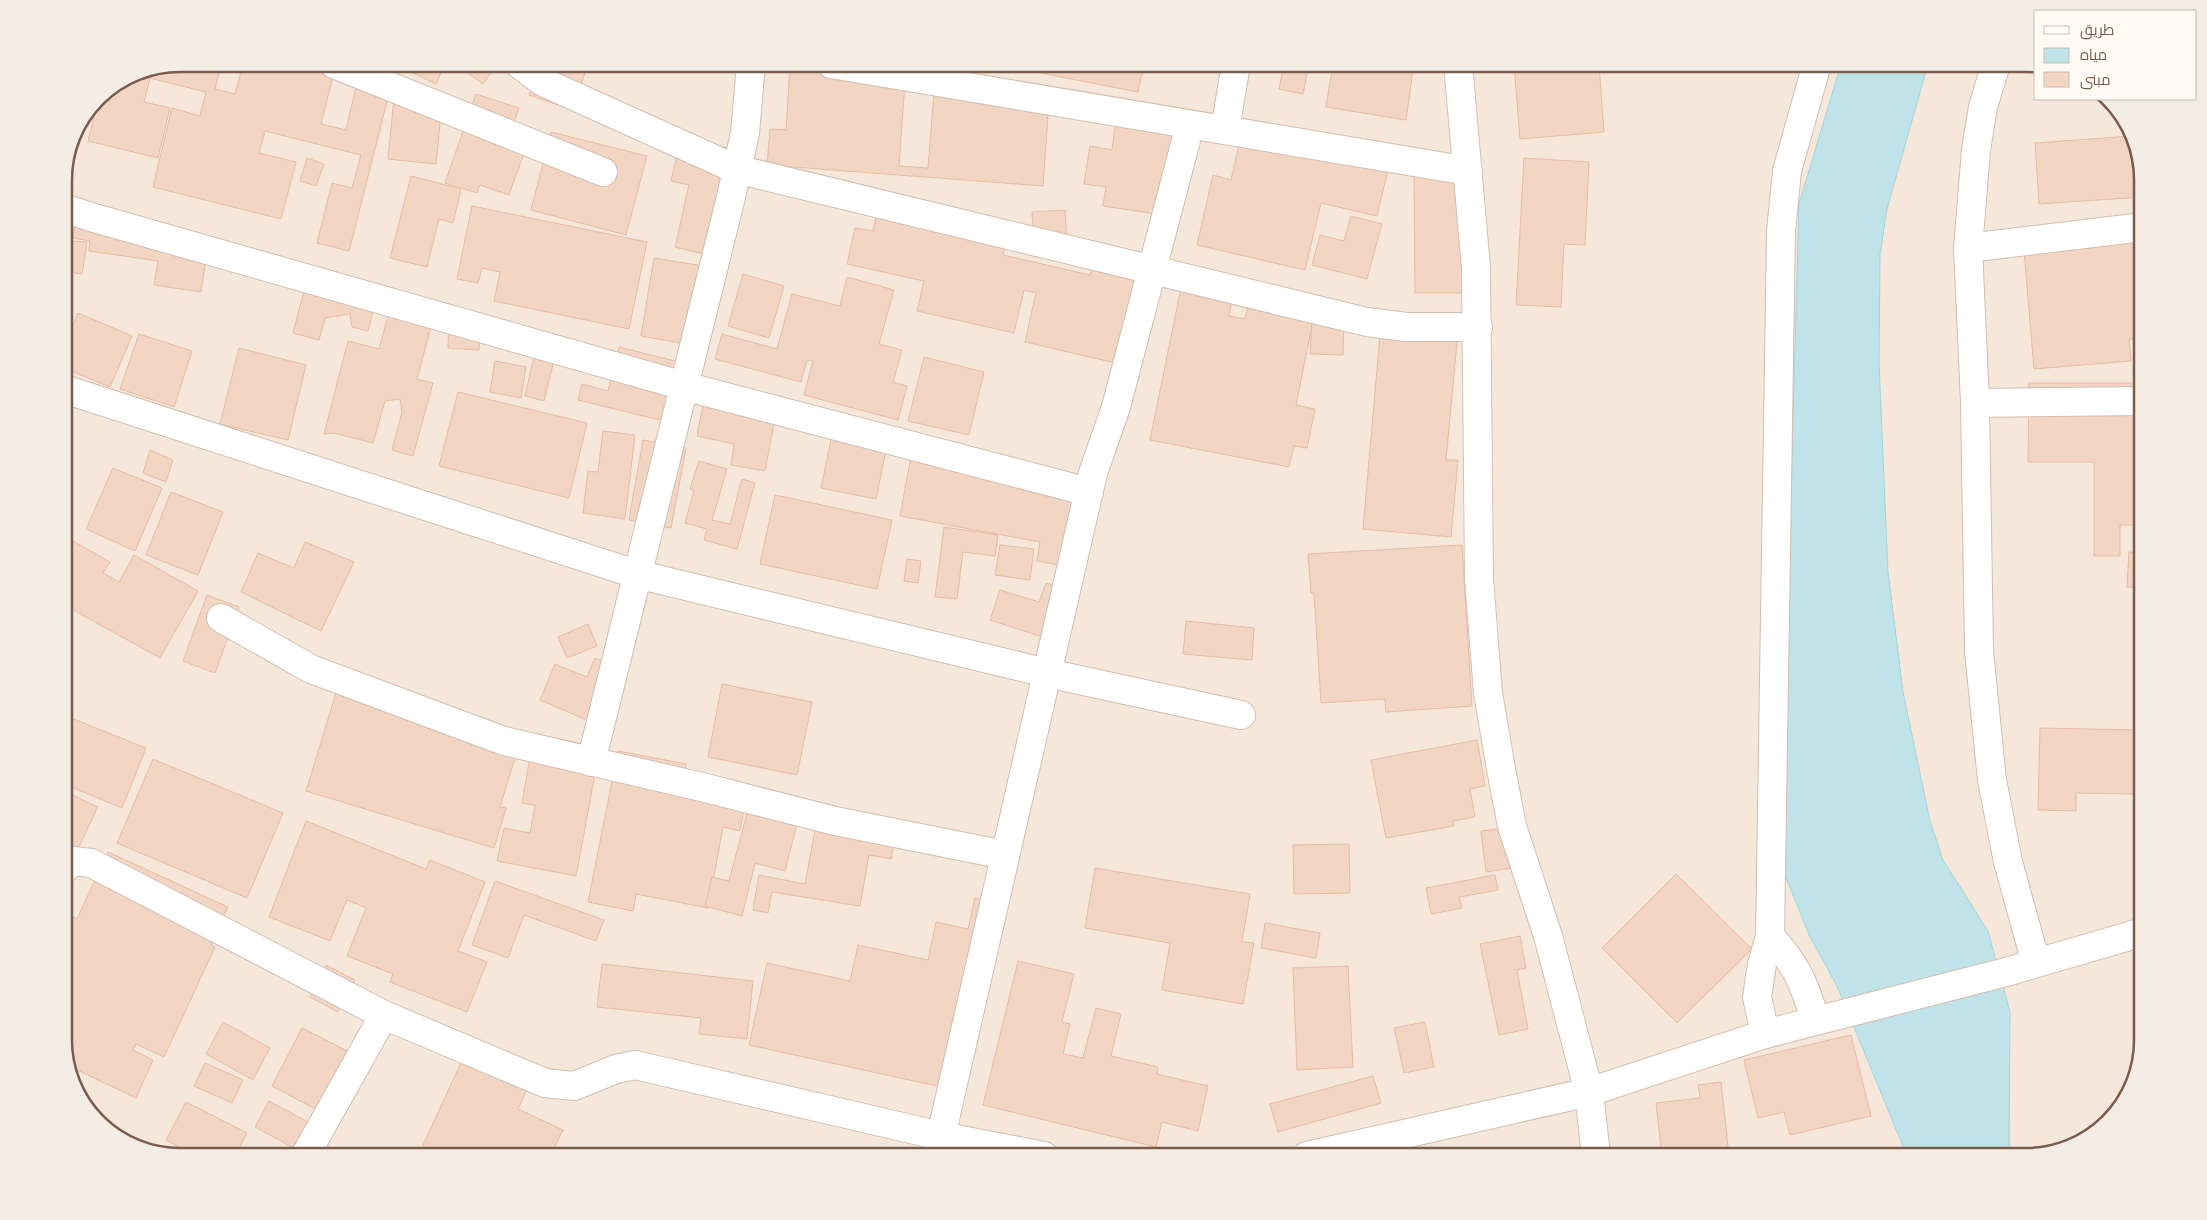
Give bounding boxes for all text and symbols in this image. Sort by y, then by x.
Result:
legend [2034,10,2197,100]
text: طريق [2080,21,2114,40]
text: مياه [2080,46,2107,63]
text: مبنى [2080,71,2111,90]

